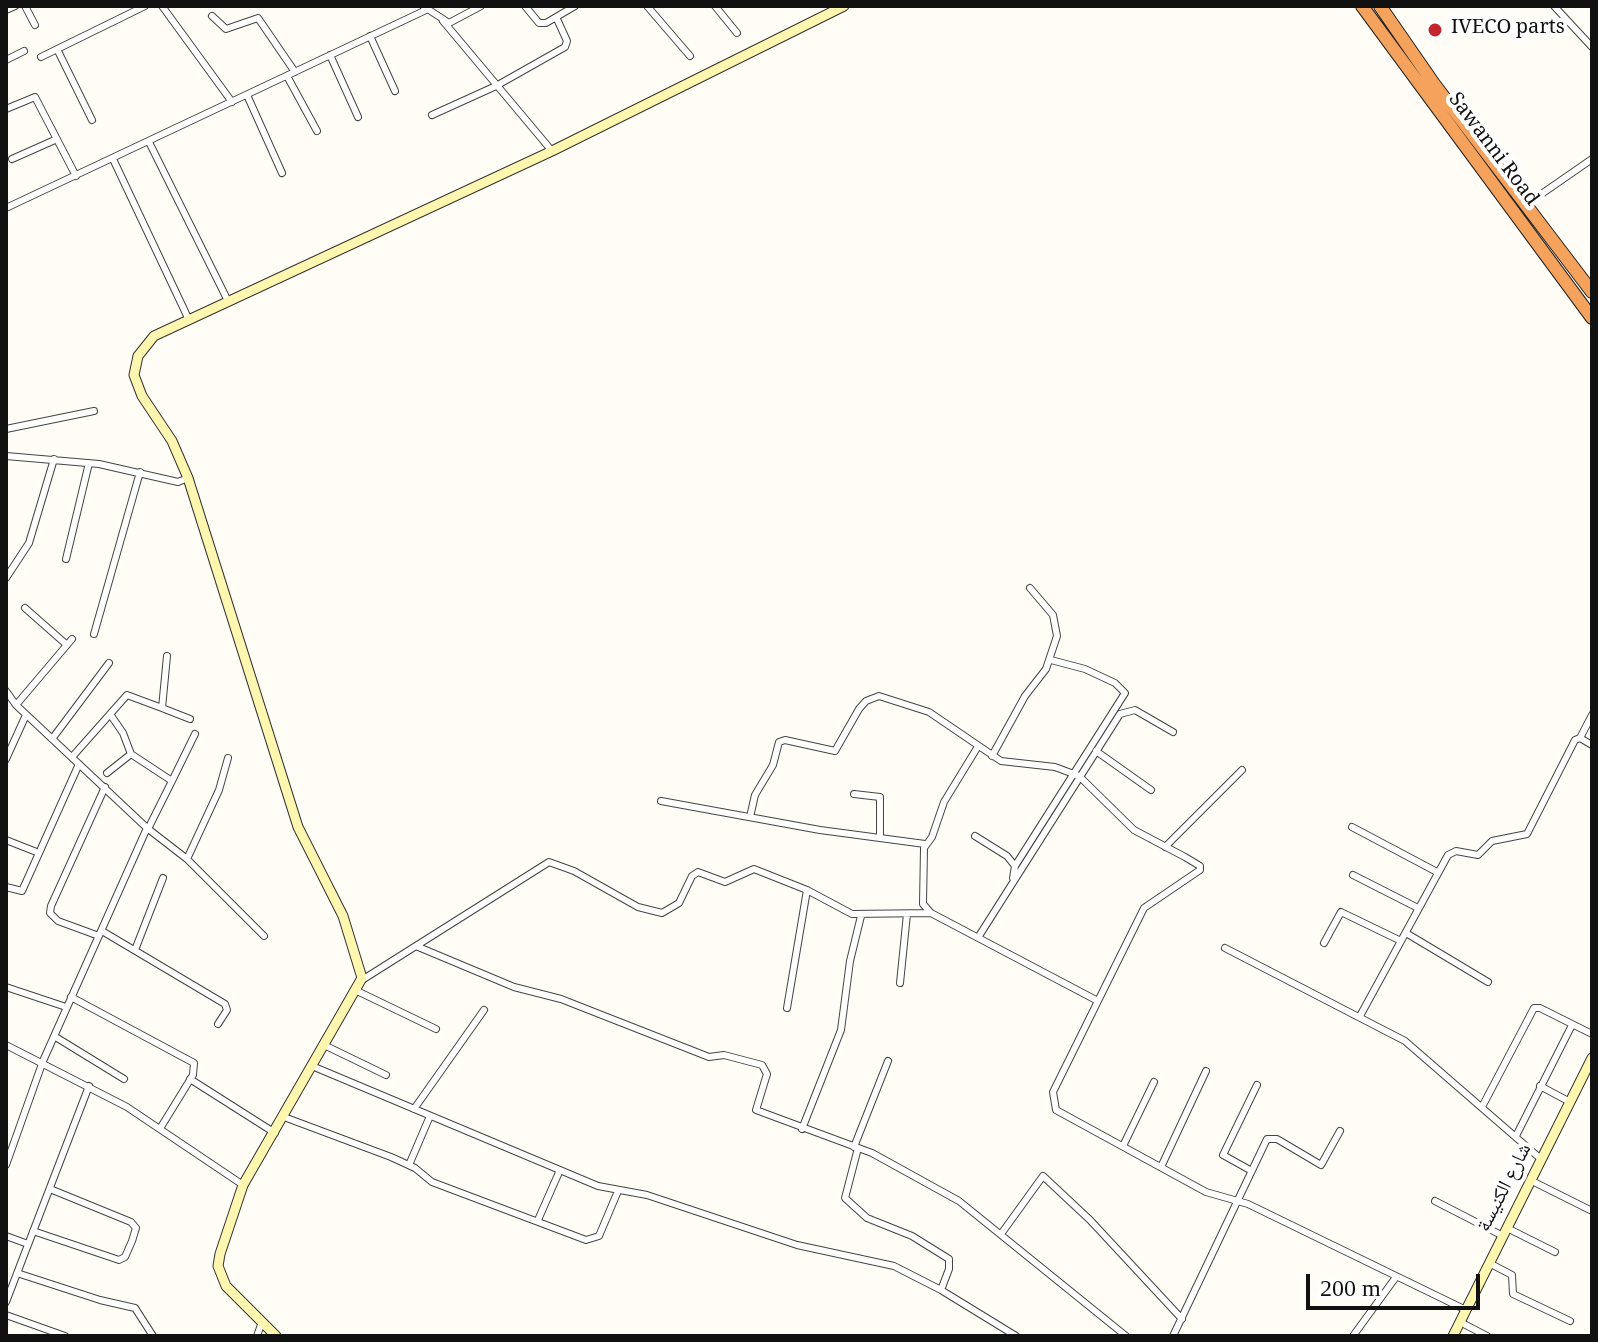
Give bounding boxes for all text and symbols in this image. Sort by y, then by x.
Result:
place label: IVECO parts [1451,18,1565,42]
marker: IVECO parts [1426,21,1444,39]
street label: Sawanni Road [1441,90,1541,212]
street label: شارع الكنيسة [1475,1141,1539,1237]
scale bar [1310,1258,1484,1308]
text: 200 m [1320,1275,1381,1301]

